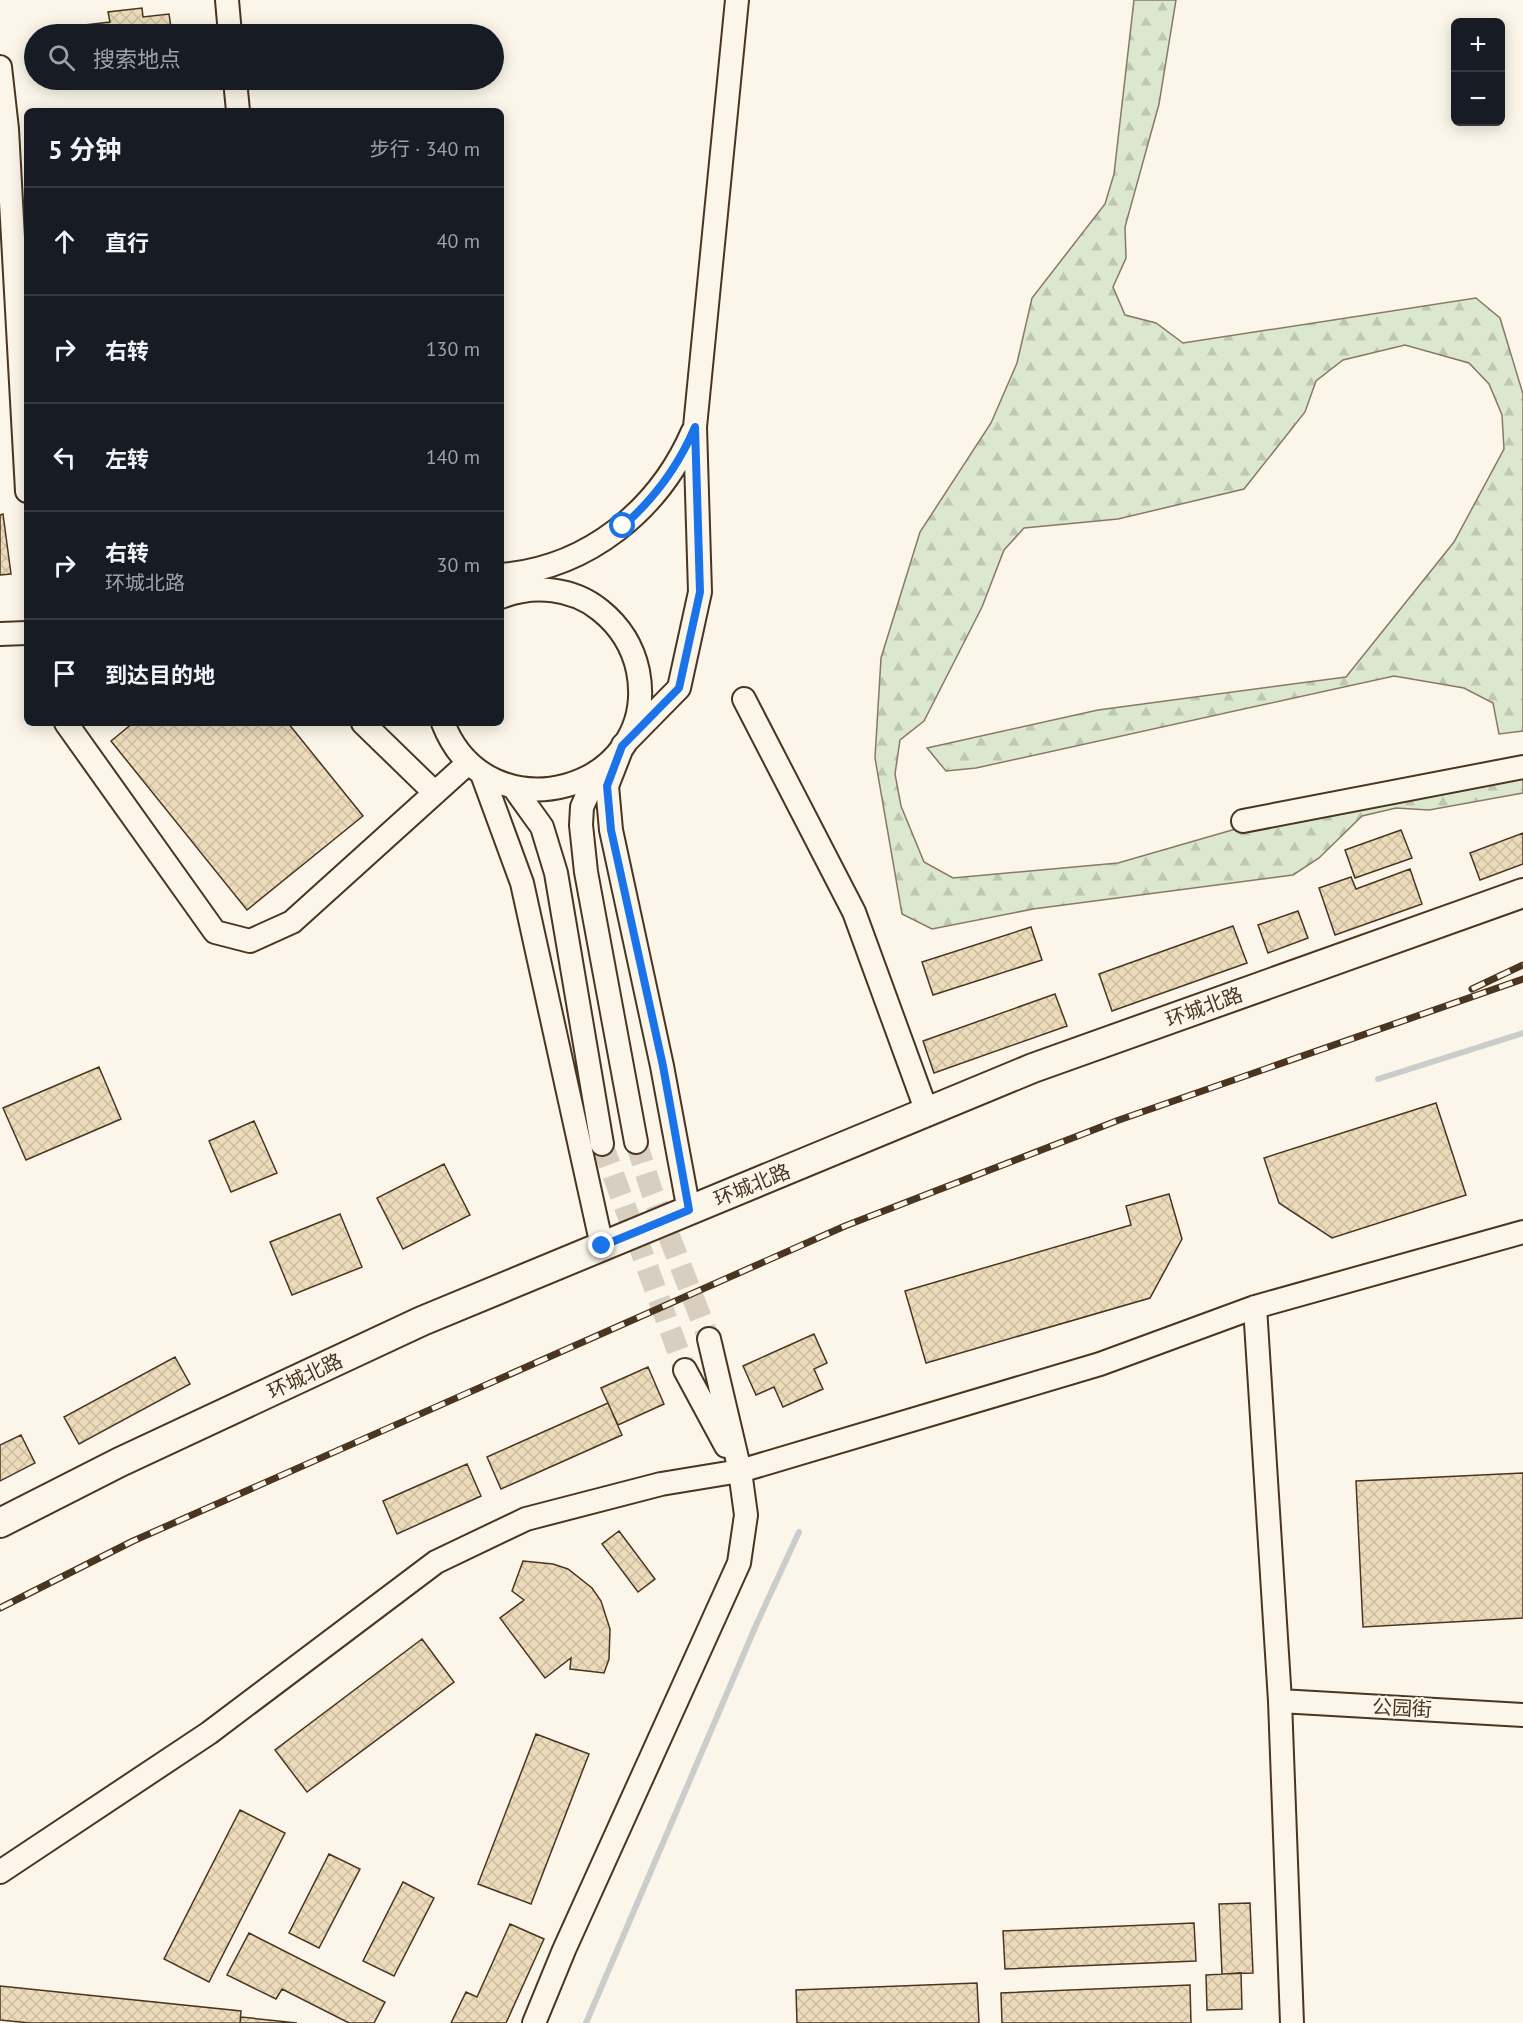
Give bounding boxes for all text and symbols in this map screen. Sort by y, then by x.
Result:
map controls [1451,18,1505,126]
button: + [1451,18,1505,72]
search box [24,24,504,90]
icon: search [45,41,78,74]
text: 搜索地点 [93,45,181,73]
button: − [1451,72,1505,126]
text: 5 分钟 [48,133,121,166]
text: 步行 · 340 m [370,136,480,162]
icon: ahead [48,225,81,258]
text: 40 m [437,228,480,254]
text: 直行 [105,229,149,257]
icon: right [48,333,81,366]
text: 130 m [426,336,480,362]
text: 右转 [105,337,149,365]
icon: left [48,441,81,474]
text: 140 m [426,444,480,470]
text: 左转 [105,445,149,473]
route start [609,512,635,538]
text: 右转 [105,539,149,567]
icon: right [48,549,81,582]
text: 30 m [437,552,480,578]
text: 环城北路 [105,570,185,596]
icon: arrive [48,657,81,690]
text: 到达目的地 [105,661,215,689]
street label: 环城北路 [1162,981,1246,1033]
street label: 环城北路 [710,1158,794,1212]
route end [588,1232,614,1258]
street label: 环城北路 [263,1347,347,1405]
street label: 公园街 [1371,1693,1433,1723]

